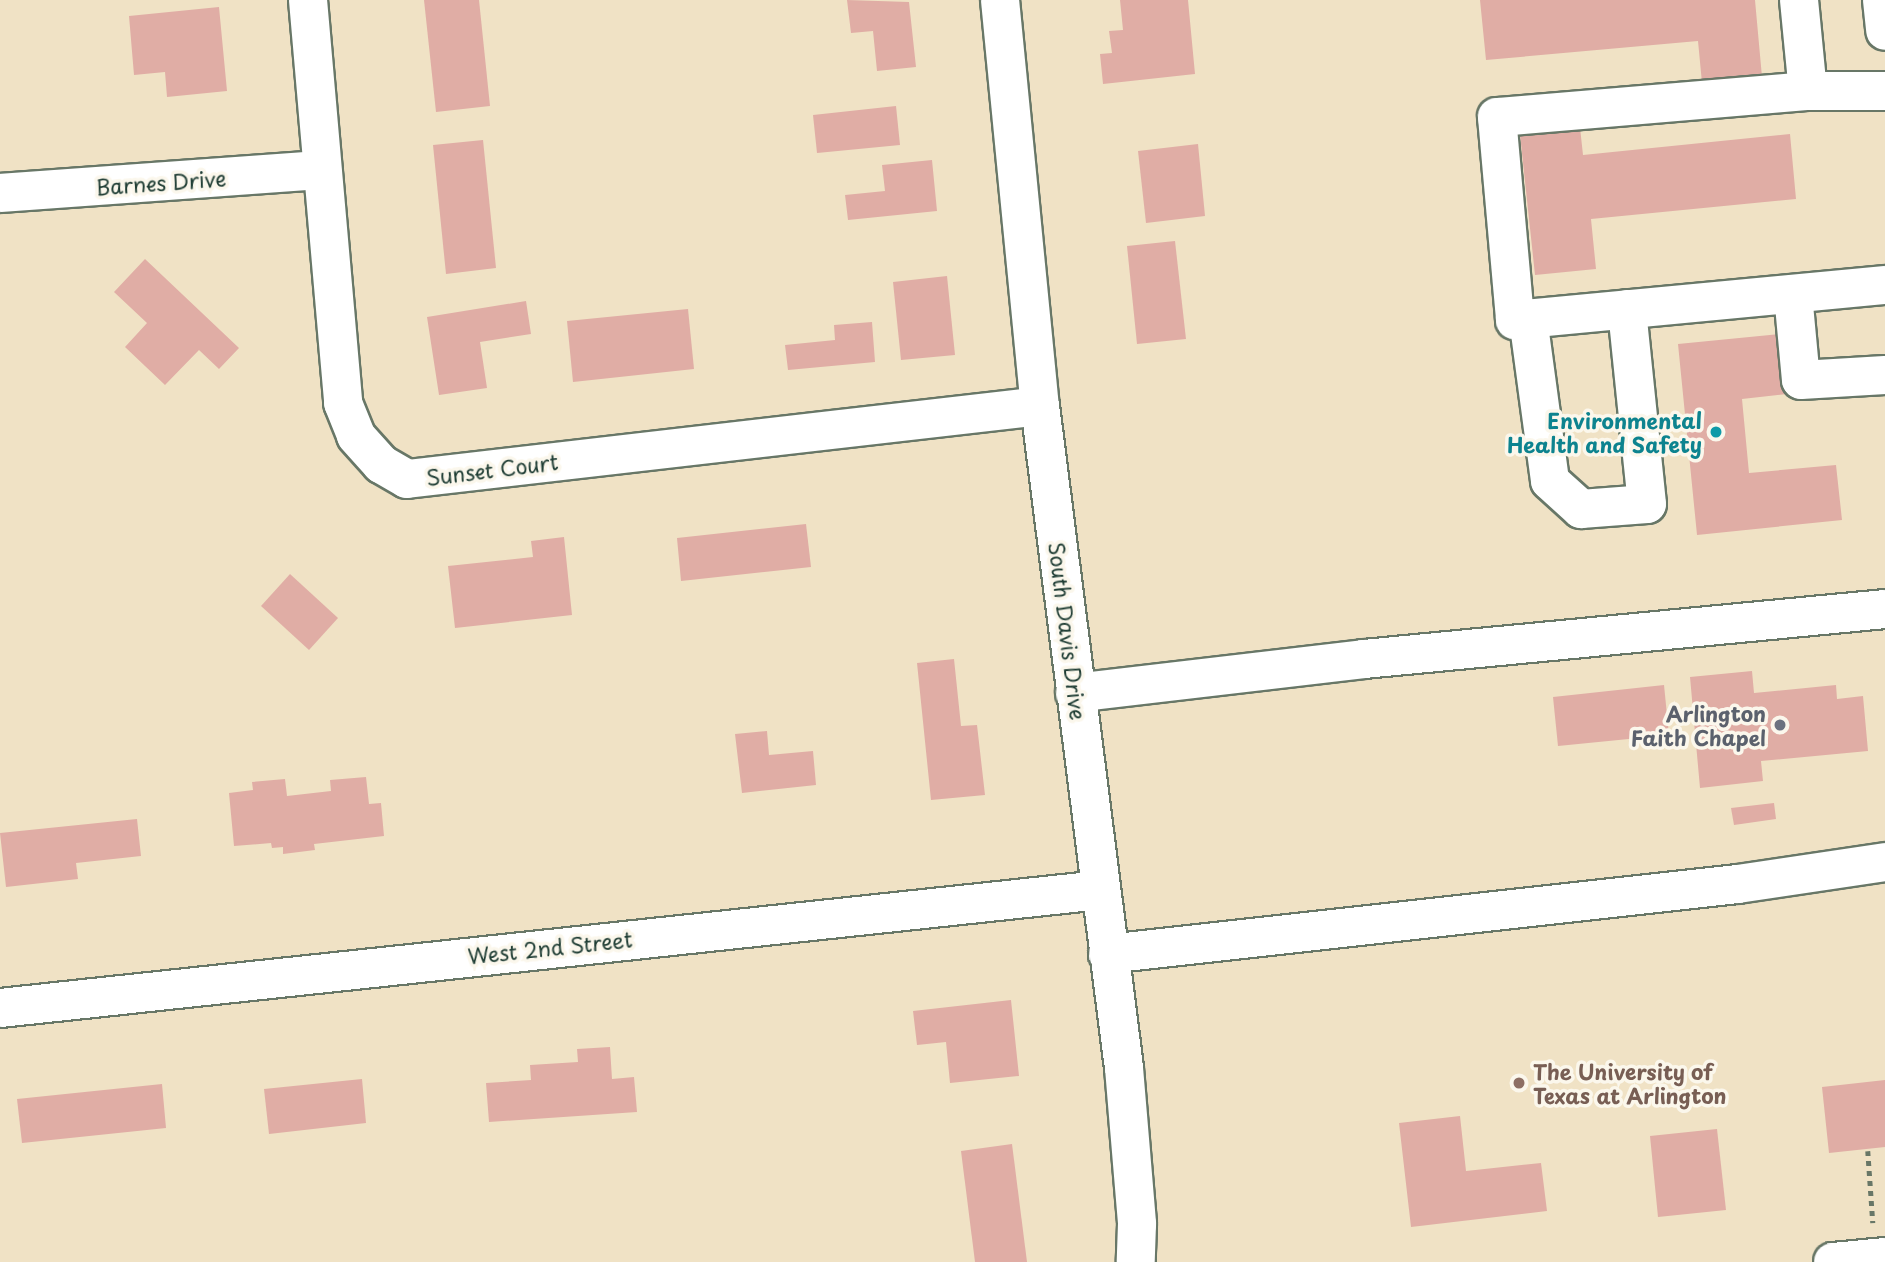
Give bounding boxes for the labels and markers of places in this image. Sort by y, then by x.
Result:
place label: Environmental Health and Safety [1505,407,1702,457]
marker: Environmental Health and Safety [1708,424,1724,440]
place label: Arlington Faith Chapel [1630,700,1766,750]
marker: Arlington Faith Chapel [1772,717,1788,733]
place label: The University of Texas at Arlington [1533,1058,1728,1108]
marker: The University of Texas at Arlington [1511,1075,1527,1091]

